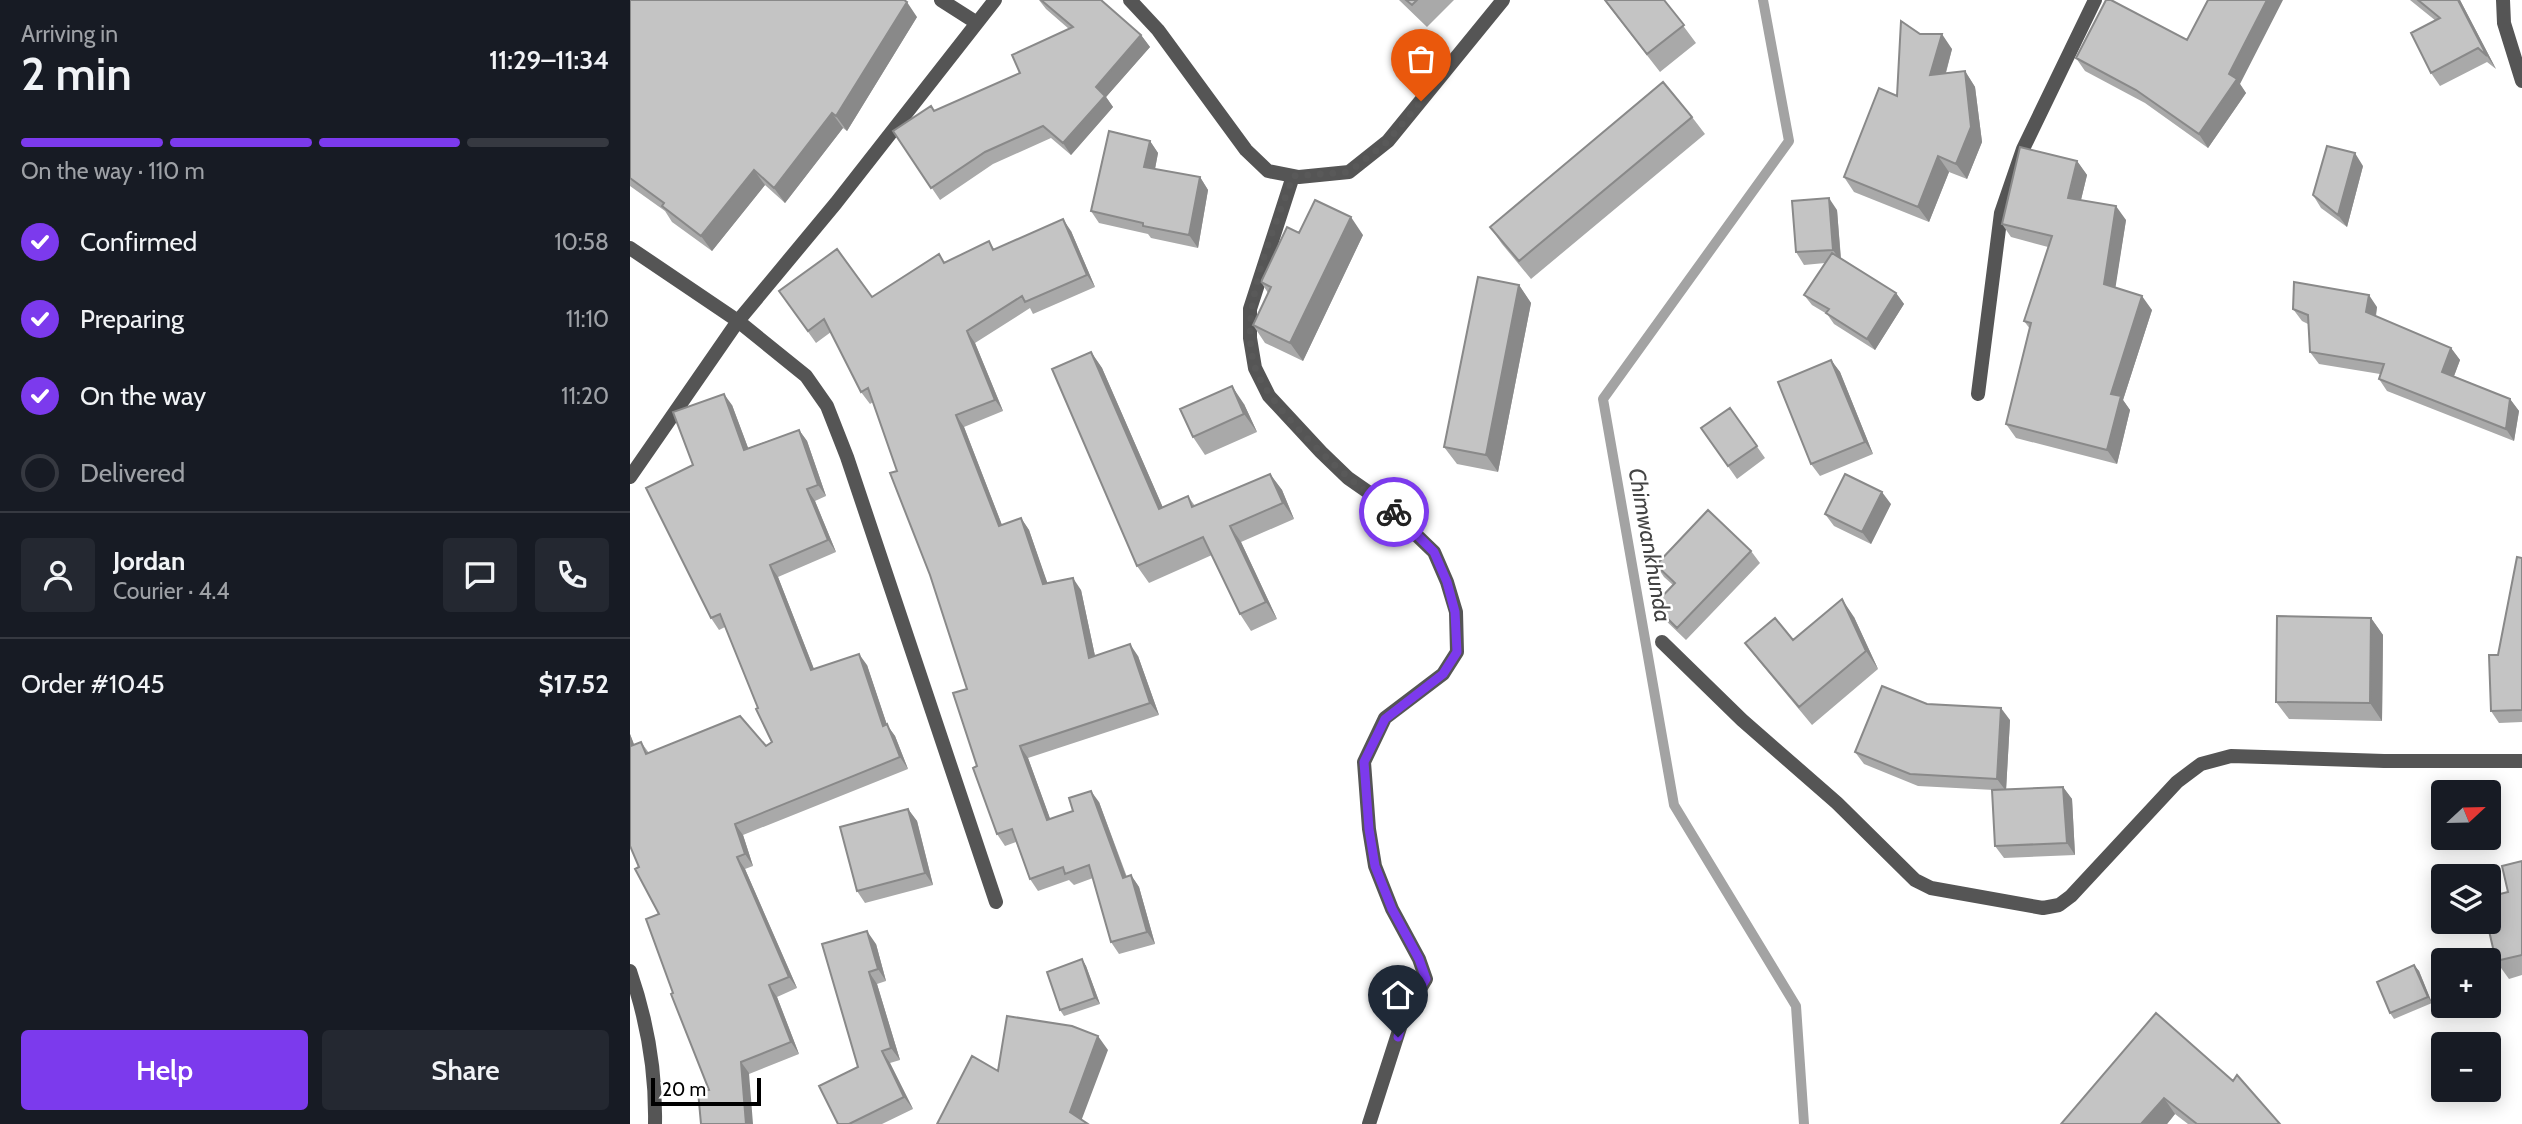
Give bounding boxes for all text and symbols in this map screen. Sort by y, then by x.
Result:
text: Arriving in [21,20,118,48]
pin [1391,29,1451,101]
icon: bag [1402,40,1440,78]
text: 11:29–11:34 [489,44,609,76]
text: 2 min [21,46,132,102]
text: On the way · 110 m [21,157,205,185]
icon: check [21,223,59,261]
text: Confirmed [80,226,197,258]
text: 10:58 [554,228,609,256]
icon: check [21,300,59,338]
text: Preparing [80,303,184,335]
text: 11:10 [566,305,609,333]
icon: check [21,377,59,415]
text: On the way [80,380,206,412]
text: 11:20 [561,382,609,410]
text: Delivered [80,457,185,489]
water label: Chimwankhunda [1623,466,1677,624]
courier [1359,477,1429,547]
icon: bike [1375,493,1413,531]
button: person [21,538,95,612]
button: chat [443,538,517,612]
button: phone [535,538,609,612]
text: Jordan [113,545,185,577]
text: Courier · 4.4 [113,577,230,605]
text: Order #1045 [21,668,165,700]
text: $17.52 [538,668,609,700]
north arrow [2431,780,2501,850]
map controls [2431,780,2501,1102]
button: layers [2431,864,2501,934]
button: + [2431,948,2501,1018]
pin [1368,965,1428,1037]
icon: home [1379,976,1417,1014]
button: Help [21,1030,308,1110]
button: Share [322,1030,609,1110]
button: − [2431,1032,2501,1102]
scale bar [651,1075,761,1107]
text: 20 m [662,1078,706,1101]

